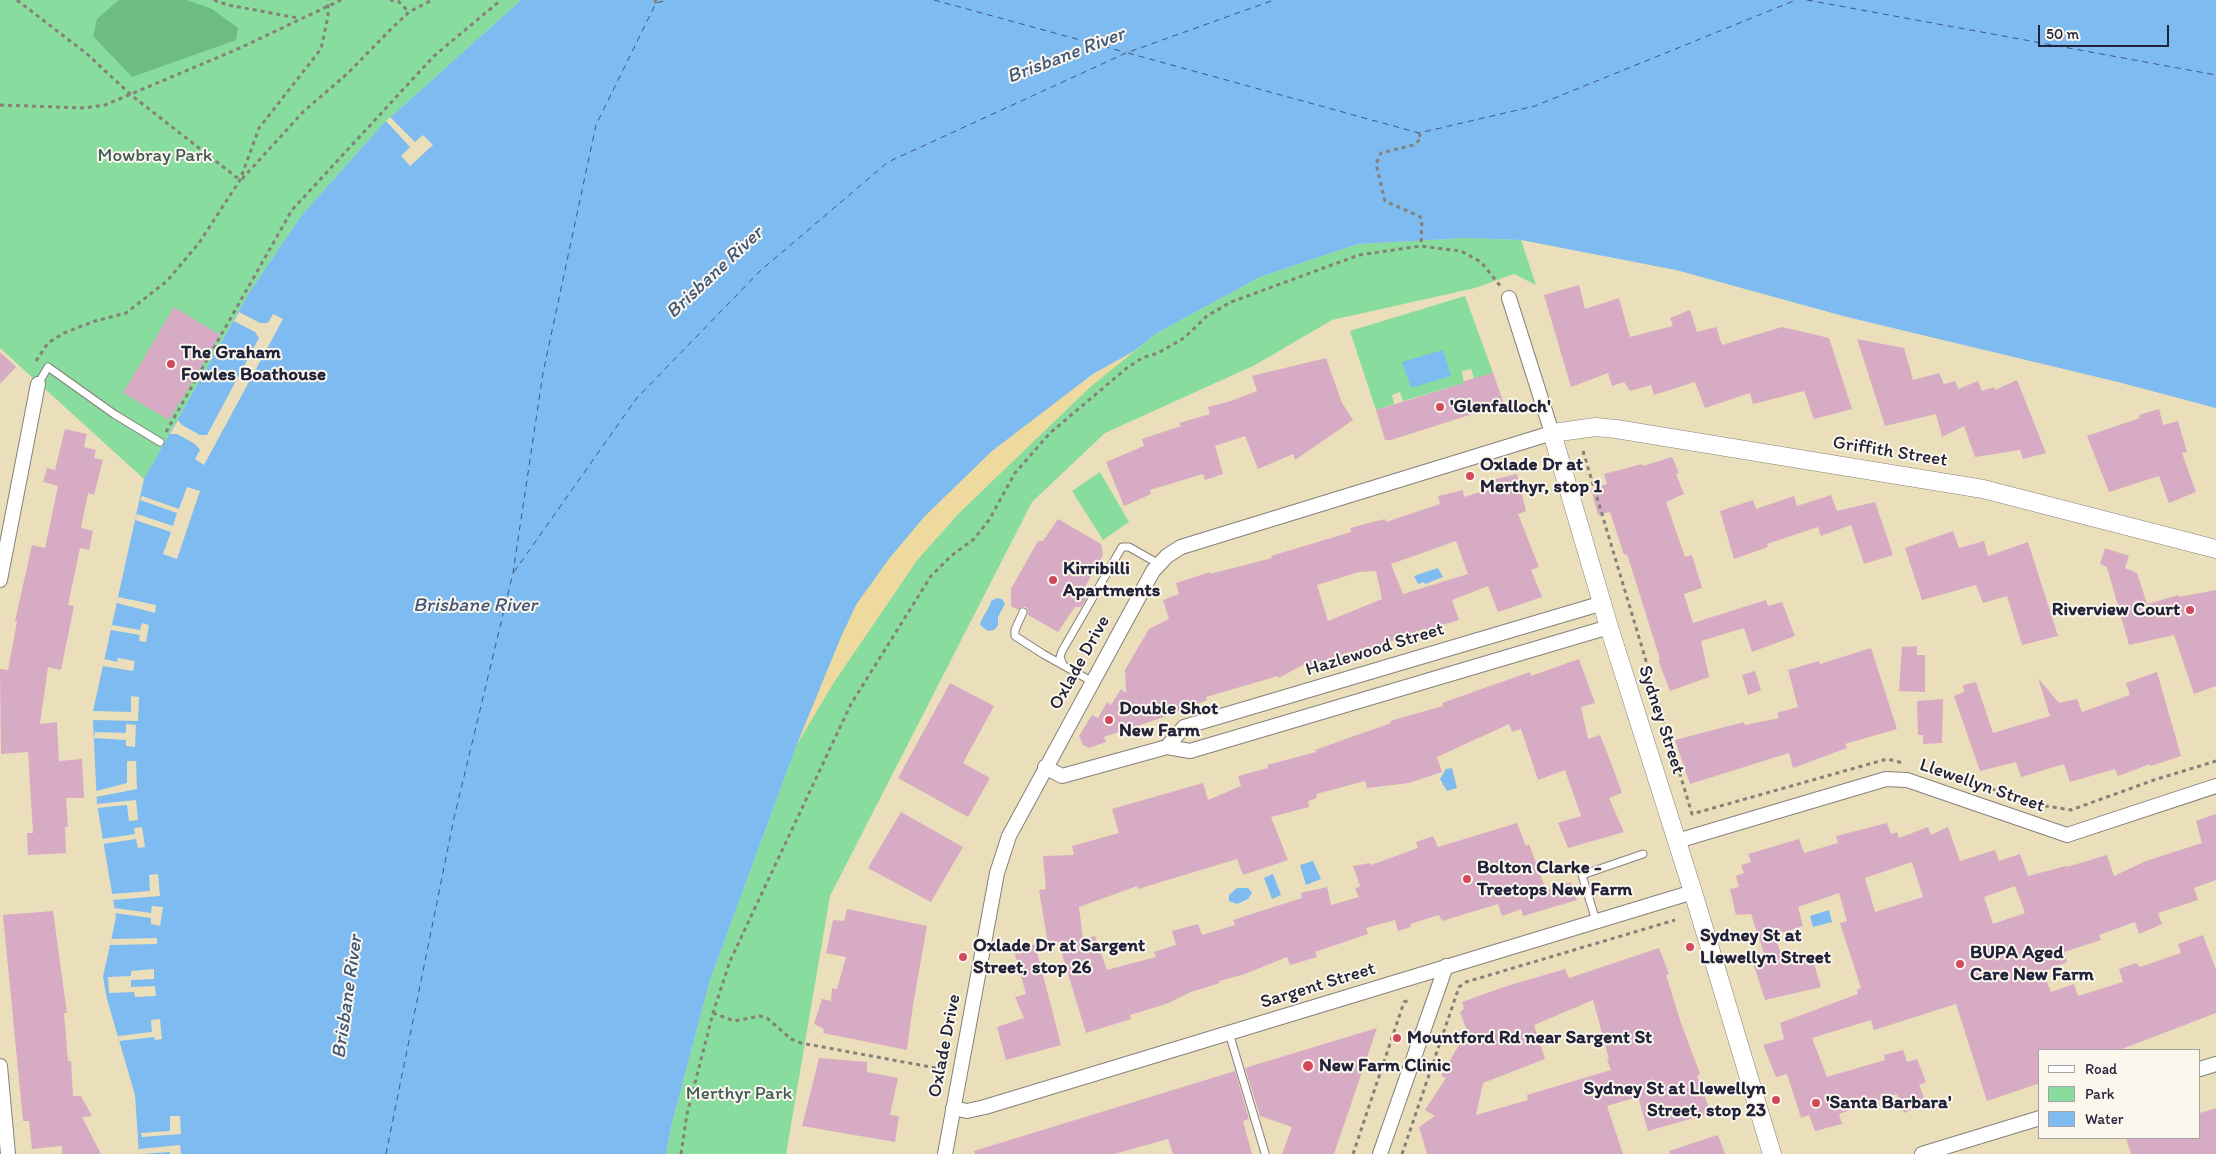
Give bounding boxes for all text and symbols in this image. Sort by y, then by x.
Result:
scale bar [2041,15,2172,47]
water label: Brisbane River [1004,23,1128,89]
text: 50 m [2046,25,2079,43]
park label: Mowbray Park [98,145,212,167]
water label: Brisbane River [661,222,769,324]
place label: The Graham Fowles Boathouse [181,342,326,386]
marker: The Graham Fowles Boathouse [165,358,177,370]
place label: 'Glenfalloch' [1450,396,1551,418]
marker: 'Glenfalloch' [1434,401,1446,413]
street label: Griffith Street [1831,432,1949,472]
place label: Oxlade Dr at Merthyr, stop 1 [1480,454,1602,498]
marker: Oxlade Dr at Merthyr, stop 1 [1464,470,1476,482]
place label: Kirribilli Apartments [1063,558,1160,602]
marker: Kirribilli Apartments [1047,574,1059,586]
water label: Brisbane River [413,594,537,618]
place label: Riverview Court [2052,599,2180,621]
marker: Riverview Court [2184,604,2196,616]
street label: Oxlade Drive [1045,612,1115,714]
street label: Hazlewood Street [1303,618,1447,682]
street label: Sydney Street [1633,663,1689,777]
place label: Double Shot New Farm [1119,698,1218,742]
marker: Double Shot New Farm [1103,714,1115,726]
street label: Llewellyn Street [1916,754,2048,818]
place label: Bolton Clarke - Treetops New Farm [1477,857,1632,901]
marker: Bolton Clarke - Treetops New Farm [1461,873,1473,885]
place label: Sydney St at Llewellyn Street [1700,925,1831,969]
water label: Brisbane River [327,934,369,1060]
place label: Oxlade Dr at Sargent Street, stop 26 [973,935,1145,979]
marker: Sydney St at Llewellyn Street [1684,941,1696,953]
place label: BUPA Aged Care New Farm [1970,942,2094,986]
marker: Oxlade Dr at Sargent Street, stop 26 [957,951,969,963]
street label: Sargent Street [1258,958,1378,1014]
marker: BUPA Aged Care New Farm [1954,958,1966,970]
street label: Oxlade Drive [924,992,966,1100]
place label: Mountford Rd near Sargent St [1407,1027,1652,1049]
marker: Mountford Rd near Sargent St [1391,1032,1403,1044]
legend [2038,1049,2201,1139]
place label: New Farm Clinic [1319,1055,1451,1077]
marker: New Farm Clinic [1301,1059,1315,1073]
text: Road [2085,1060,2117,1078]
place label: Sydney St at Llewellyn Street, stop 23 [1584,1078,1766,1122]
park label: Merthyr Park [686,1083,792,1105]
text: Park [2085,1085,2115,1103]
place label: 'Santa Barbara' [1826,1092,1951,1114]
marker: Sydney St at Llewellyn Street, stop 23 [1770,1094,1782,1106]
marker: 'Santa Barbara' [1810,1097,1822,1109]
text: Water [2085,1110,2123,1128]

